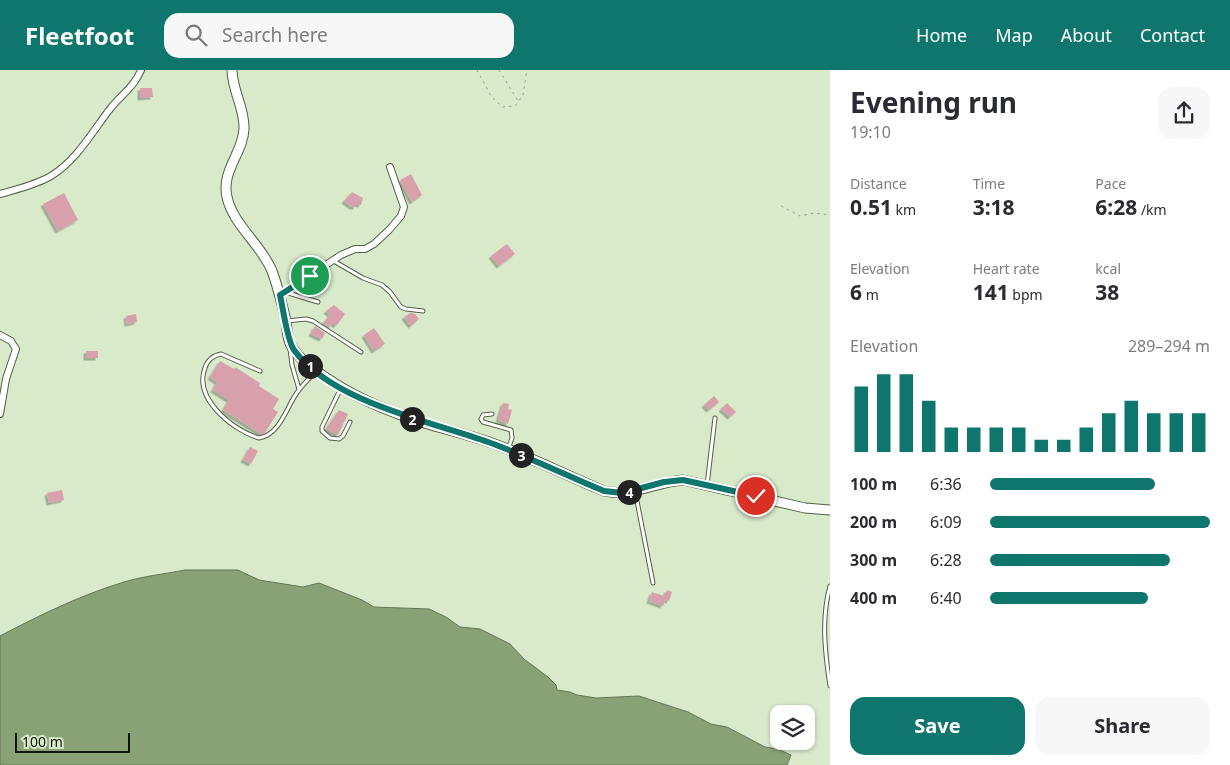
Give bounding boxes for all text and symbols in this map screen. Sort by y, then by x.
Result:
search box [164,13,514,58]
text: Fleetfoot [25,19,134,52]
icon: search [182,21,210,49]
text: Search here [222,22,328,48]
text: Home [916,23,967,47]
text: Map [995,23,1033,47]
text: About [1061,23,1112,47]
text: Contact [1140,23,1205,47]
text: Evening run [850,83,1017,121]
button: share [1158,87,1210,139]
text: 19:10 [850,121,891,143]
text: Distance [850,174,907,193]
text: Time [973,174,1005,193]
text: Pace [1095,174,1126,193]
text: 0.51 [850,193,892,221]
text: 3:18 [973,193,1015,221]
text: 6:28 [1095,193,1137,221]
text: km [892,200,916,219]
text: /km [1137,200,1167,219]
pin [289,255,331,297]
text: Elevation [850,259,910,278]
text: Heart rate [973,259,1040,278]
text: kcal [1095,259,1121,278]
icon: arrive [296,262,324,290]
text: 6 [850,278,862,306]
text: 141 [973,278,1009,306]
text: 38 [1095,278,1119,306]
text: m [862,285,879,304]
text: bpm [1009,285,1043,304]
text: Elevation [850,335,918,357]
text: 289–294 m [1128,335,1210,357]
pin: 1 [298,354,322,378]
text: 1 [306,357,315,376]
pin: 2 [400,406,424,432]
text: 2 [408,410,417,429]
pin: 3 [508,442,534,468]
text: 3 [517,446,526,465]
text: 100 m [850,473,897,495]
text: 6:36 [930,473,962,495]
pin [735,475,777,517]
pin: 4 [616,480,642,504]
icon: check [742,482,770,510]
text: 4 [625,483,634,502]
text: 200 m [850,511,897,533]
text: 6:09 [930,511,962,533]
text: 300 m [850,549,897,571]
text: 6:28 [930,549,962,571]
text: 400 m [850,587,897,609]
text: 6:40 [930,587,962,609]
button: Save [850,697,1025,755]
button: Share [1035,697,1210,755]
map controls [770,705,815,750]
button: layers [770,705,815,750]
scale bar [15,730,130,753]
text: 100 m [22,732,63,751]

